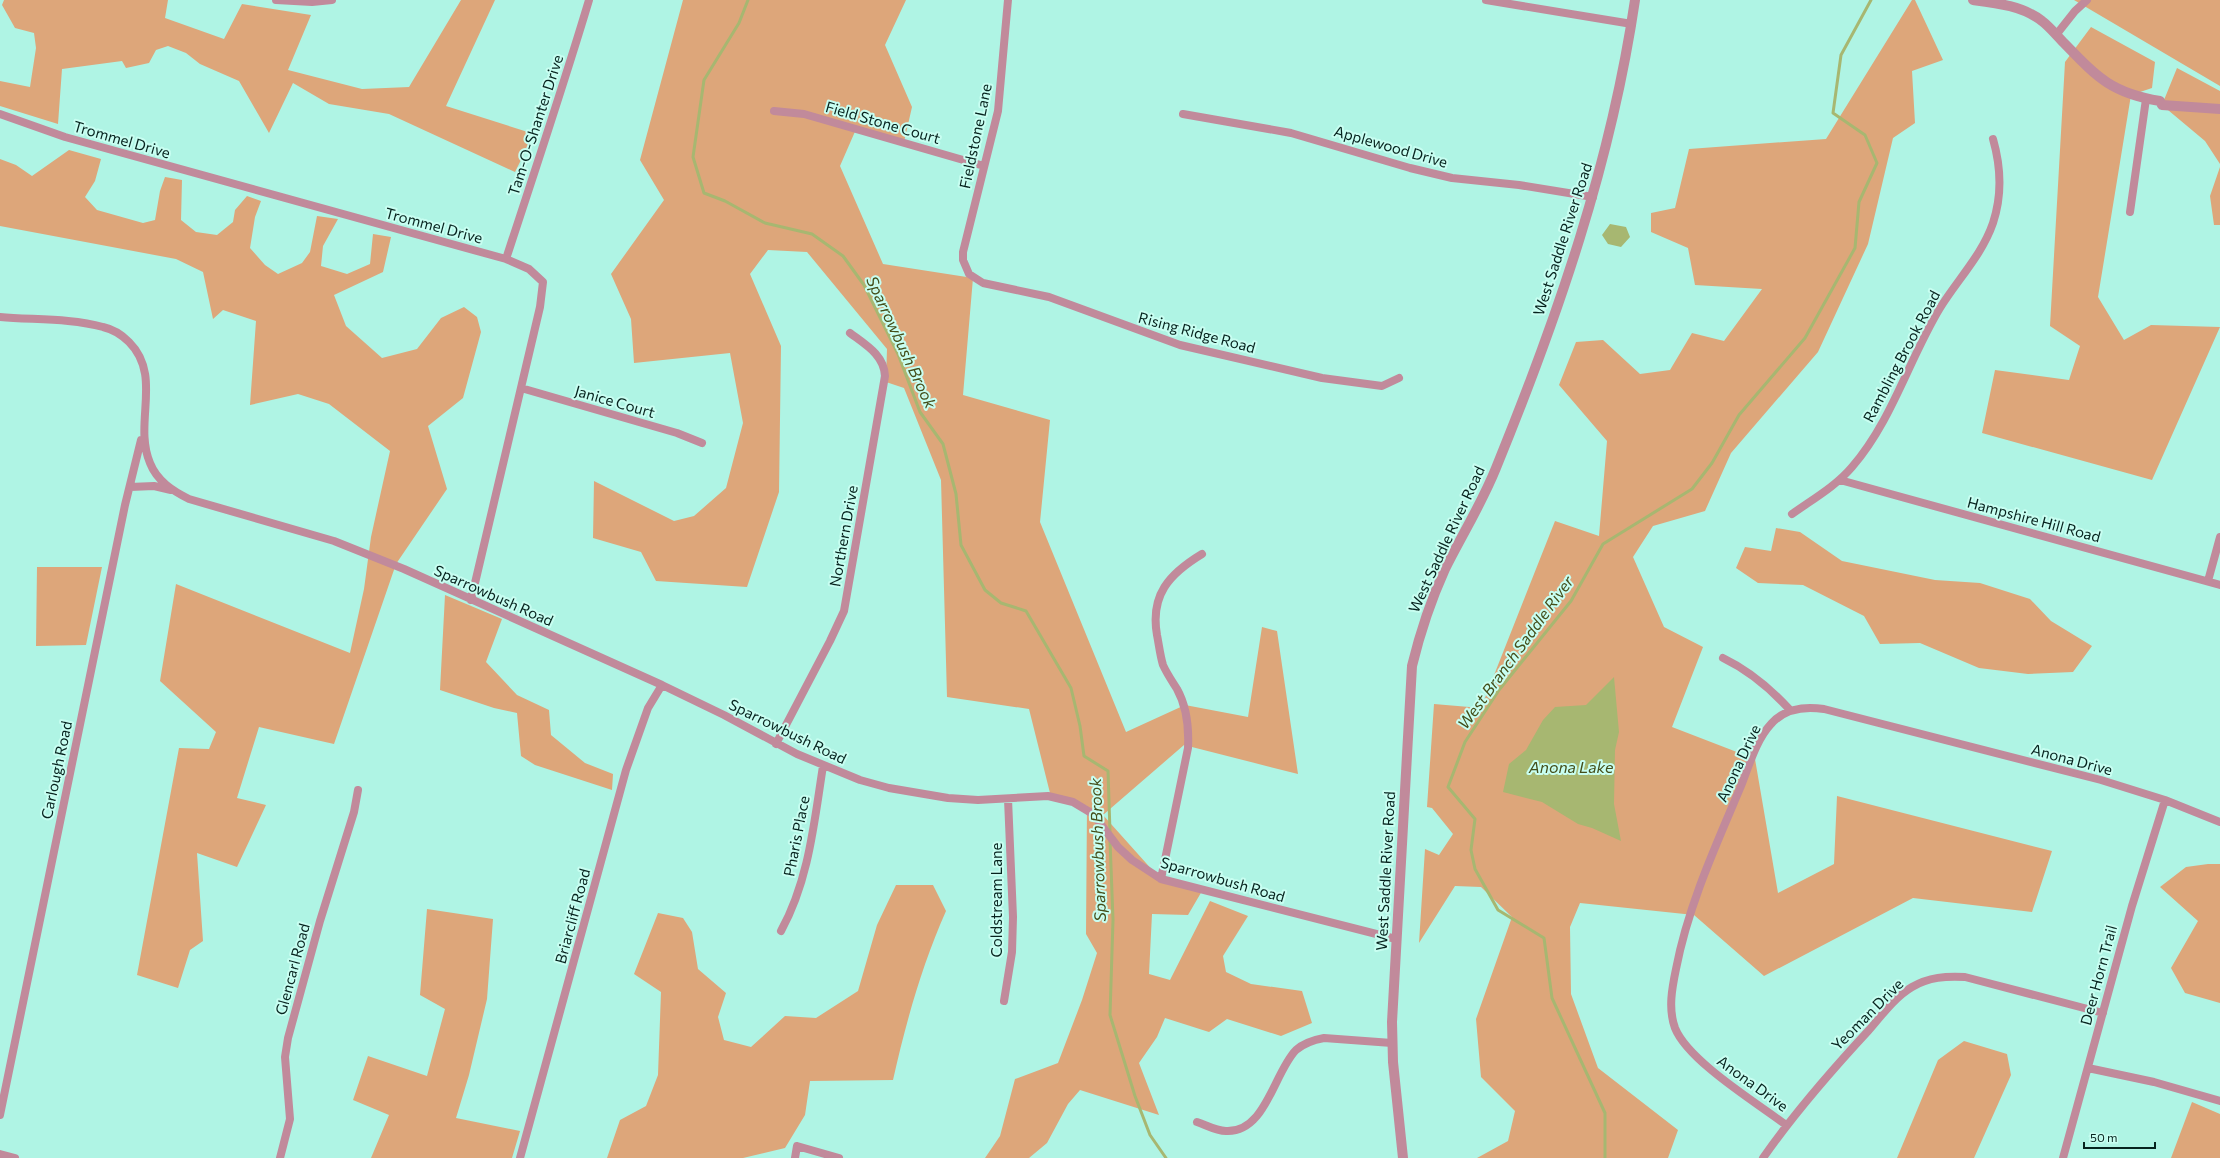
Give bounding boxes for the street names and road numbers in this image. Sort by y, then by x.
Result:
street label: Tam-O-Shanter Drive [504,52,566,198]
street label: Fieldstone Lane [955,82,995,190]
street label: Field Stone Court [824,97,942,147]
street label: Trommel Drive [71,117,173,161]
street label: Applewood Drive [1332,121,1450,171]
street label: West Saddle River Road [1529,160,1595,318]
street label: Trommel Drive [383,203,485,247]
street label: Rambling Brook Road [1859,287,1943,425]
street label: Rising Ridge Road [1136,308,1258,356]
street label: Janice Court [573,381,657,421]
street label: West Saddle River Road [1404,463,1488,615]
street label: Northern Drive [825,484,861,588]
street label: Hampshire Hill Road [1965,493,2103,545]
street label: Sparrowbush Road [432,561,556,629]
street label: Sparrowbush Road [726,695,850,767]
street label: Carlough Road [37,719,75,821]
street label: Anona Drive [1712,721,1764,805]
street label: Anona Drive [2029,740,2115,779]
street label: West Saddle River Road [1372,791,1398,951]
street label: Pharis Place [779,794,813,878]
street label: Coldstream Lane [987,842,1005,958]
street label: Sparrowbush Road [1159,853,1287,905]
street label: Briarcliff Road [551,867,593,965]
street label: Glencarl Road [271,921,313,1017]
street label: Deer Horn Trail [2076,923,2120,1027]
street label: Yeoman Drive [1827,974,1907,1054]
street label: Anona Drive [1714,1051,1792,1115]

